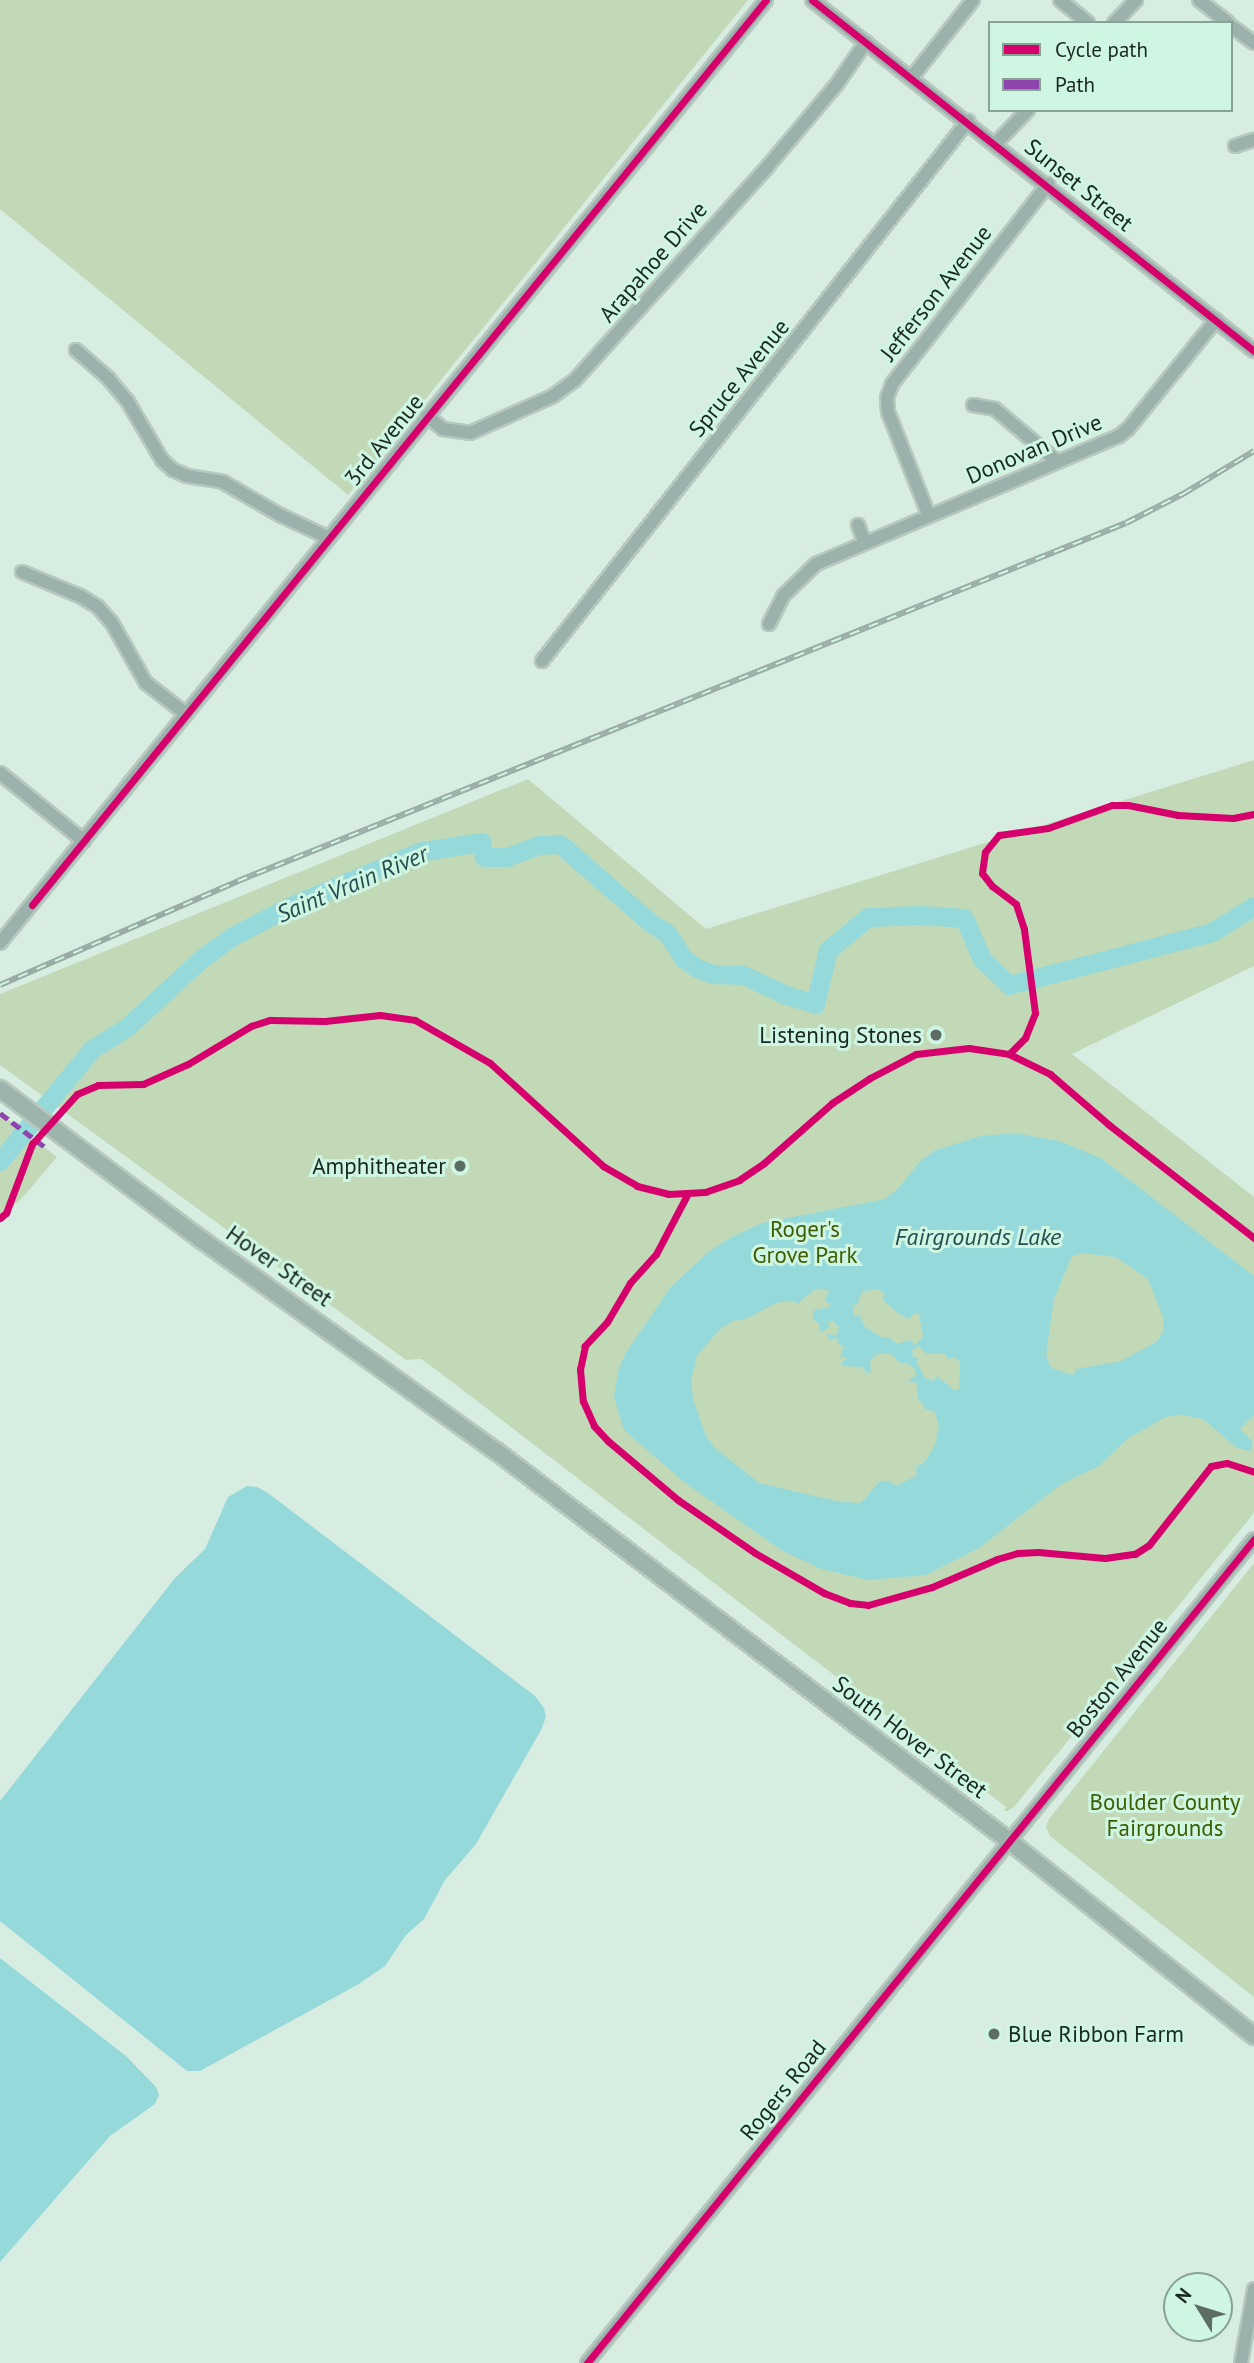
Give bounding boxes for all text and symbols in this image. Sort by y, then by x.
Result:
legend [988,21,1233,112]
text: Cycle path [1055,36,1148,63]
text: Path [1055,71,1095,98]
street label: Sunset Street [1019,133,1139,237]
street label: Arapahoe Drive [593,196,713,328]
street label: Jefferson Avenue [874,220,998,366]
street label: Spruce Avenue [683,313,795,443]
street label: 3rd Avenue [338,388,430,492]
street label: Donovan Drive [962,408,1106,490]
water label: Saint Vrain River [272,839,432,929]
place label: Listening Stones [759,1021,922,1049]
marker: Listening Stones [928,1027,944,1043]
place label: Amphitheater [312,1152,446,1180]
marker: Amphitheater [452,1158,468,1174]
park label: Roger's Grove Park [753,1215,857,1269]
street label: Hover Street [221,1219,337,1313]
water label: Fairgrounds Lake [895,1223,1061,1251]
street label: Boston Avenue [1060,1613,1174,1743]
street label: South Hover Street [827,1670,993,1804]
park label: Boulder County Fairgrounds [1089,1788,1241,1842]
place label: Blue Ribbon Farm [1008,2020,1184,2048]
marker: Blue Ribbon Farm [986,2026,1002,2042]
street label: Rogers Road [734,2034,832,2146]
north arrow [1163,2272,1233,2342]
text: N [1170,2283,1196,2308]

